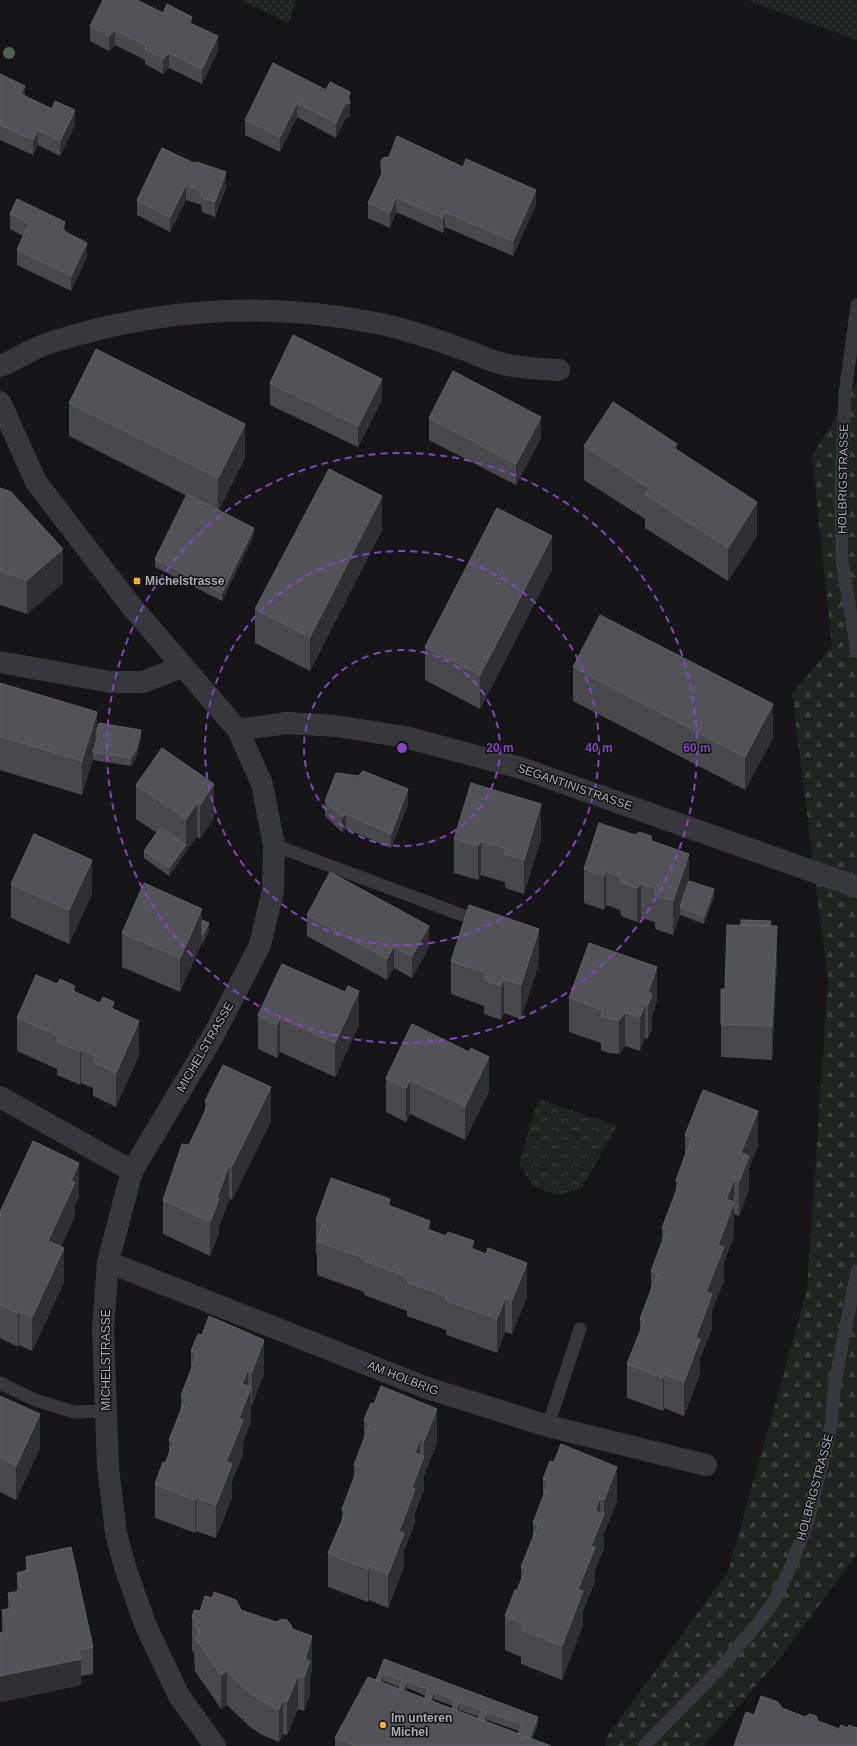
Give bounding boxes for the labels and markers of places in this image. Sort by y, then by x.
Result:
place label: Michelstrasse [145,574,225,588]
marker: Michelstrasse [132,576,142,586]
centre of rings [395,741,409,755]
place label: Im unteren Michel [391,1711,452,1739]
marker: Im unteren Michel [378,1720,388,1730]

